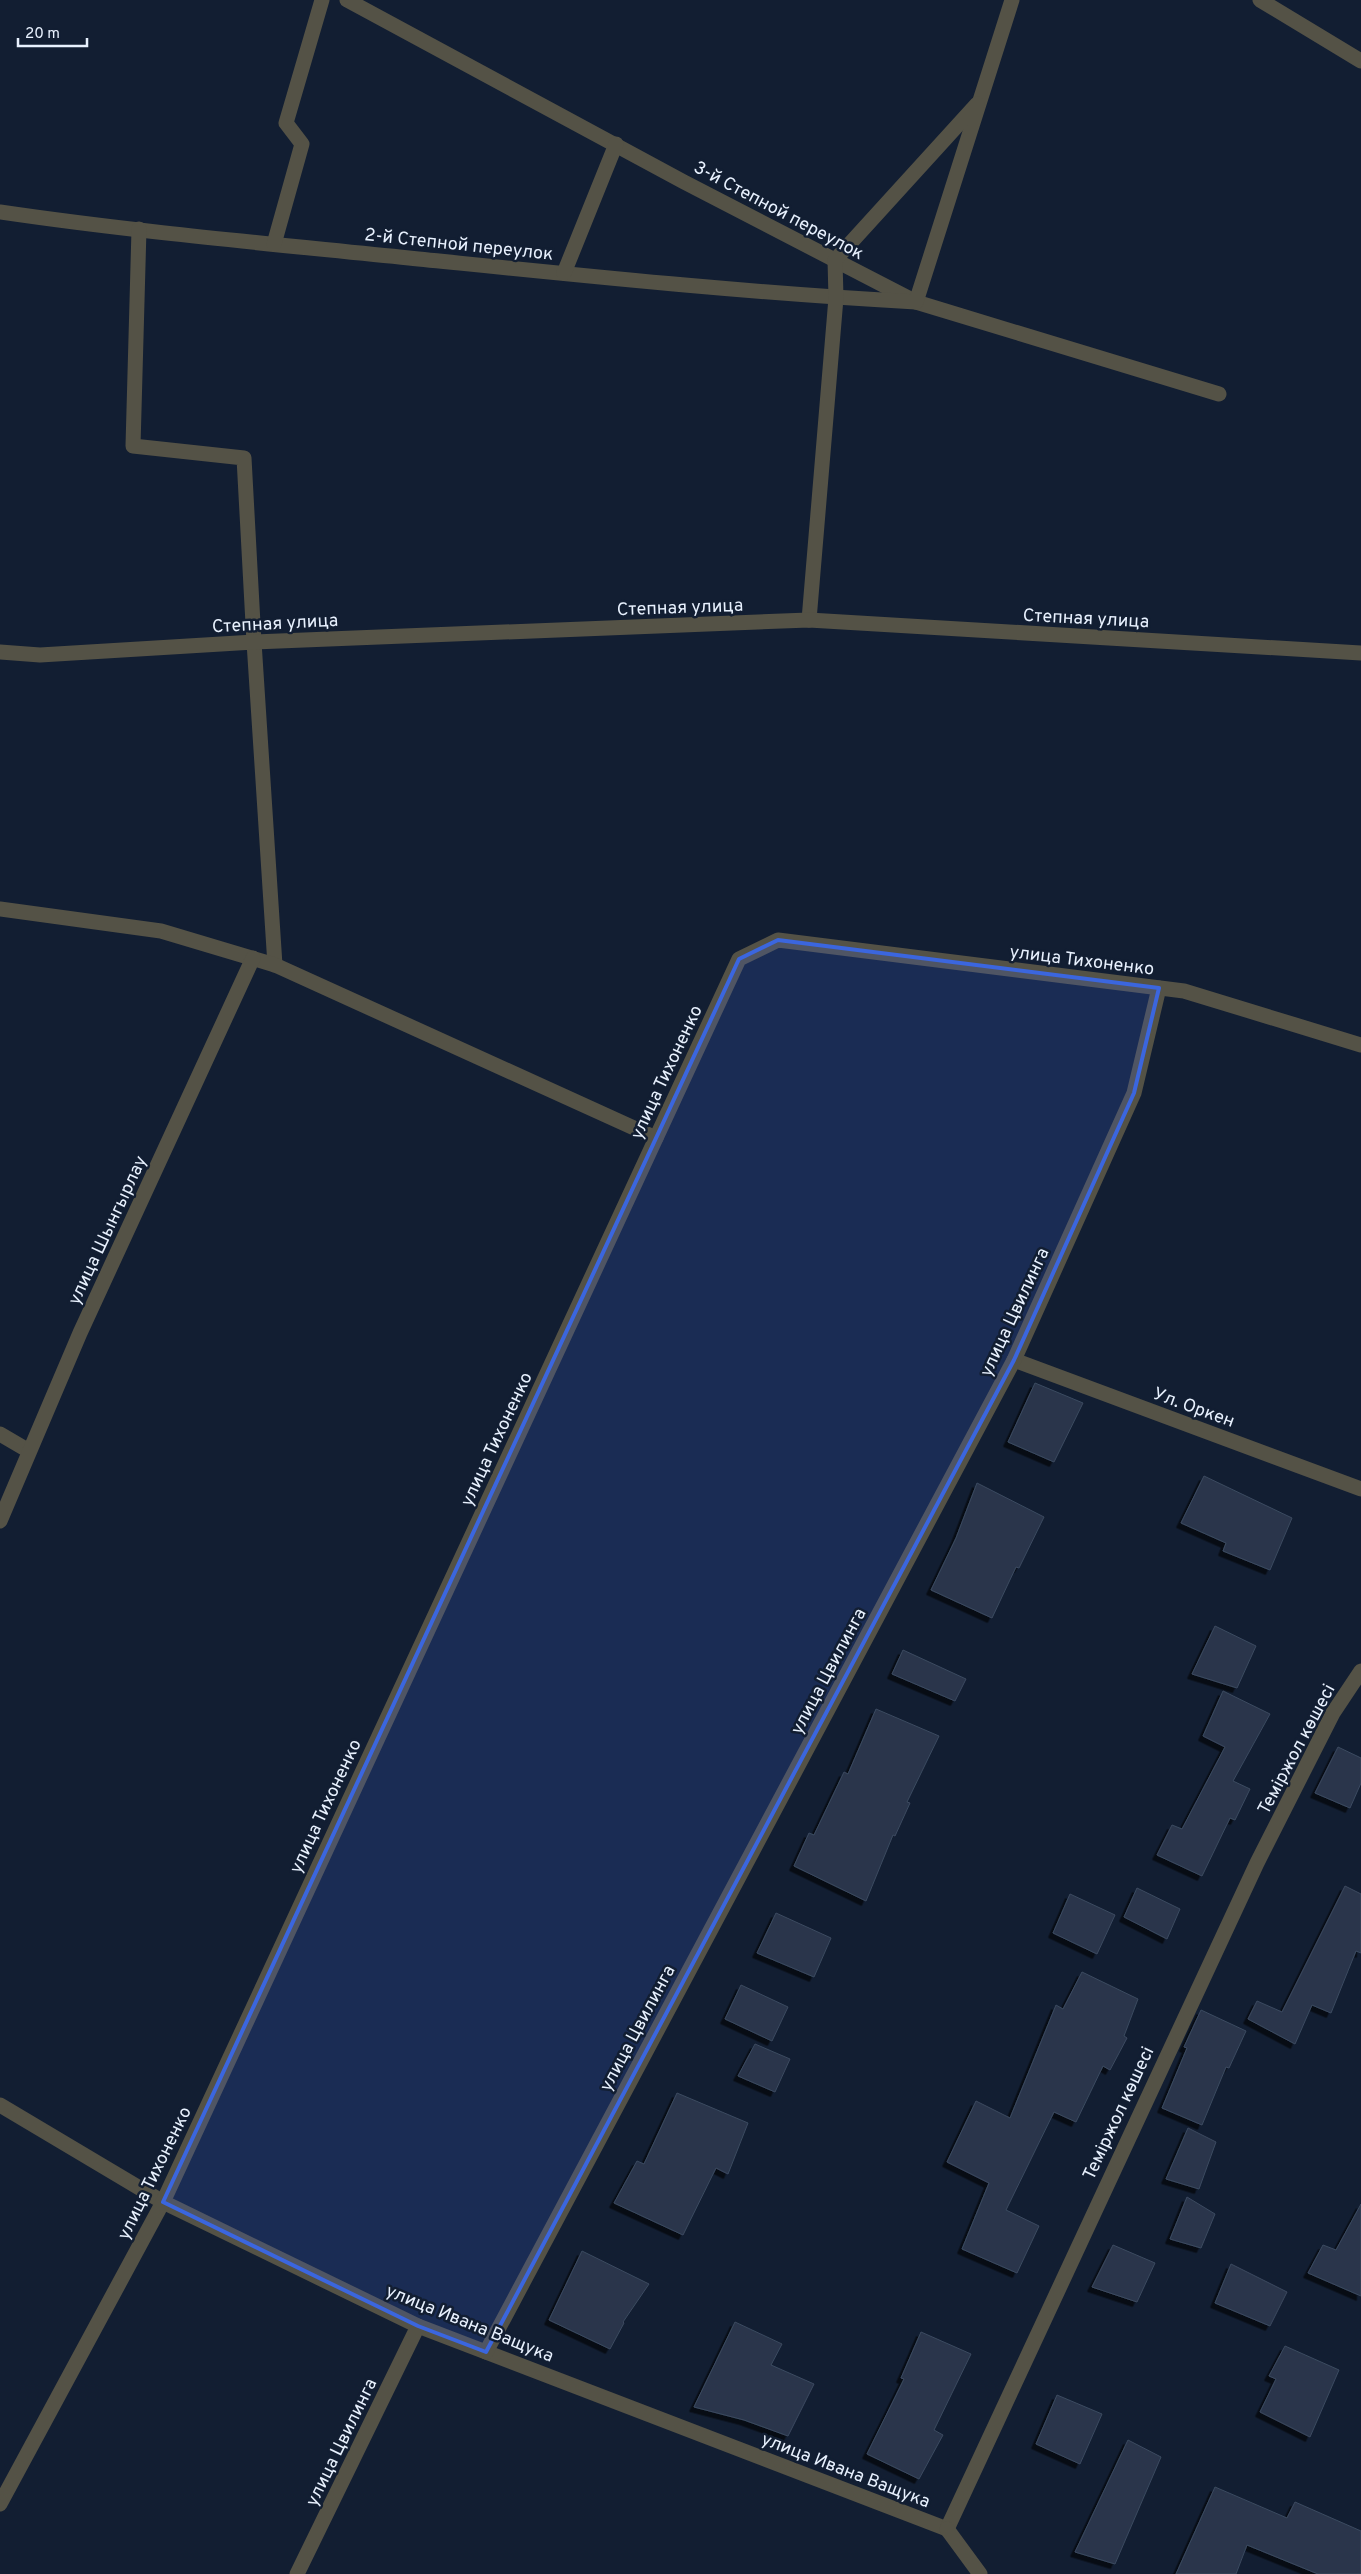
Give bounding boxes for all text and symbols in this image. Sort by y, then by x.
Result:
scale bar [18,15,86,47]
text: 20 m [25,25,60,44]
street label: 3-й Степной переулок [689,157,867,266]
street label: 2-й Степной переулок [363,224,555,267]
street label: Степная улица [616,595,744,622]
street label: Степная улица [1022,605,1150,634]
street label: Степная улица [211,610,339,639]
street label: улица Тихоненко [1008,941,1155,982]
street label: улица Тихоненко [626,1002,709,1143]
street label: улица Шынгырлау [64,1152,153,1309]
street label: улица Цвилинга [975,1244,1055,1381]
street label: улица Тихоненко [456,1369,539,1510]
street label: Ул. Оркен [1150,1383,1237,1434]
street label: улица Цвилинга [786,1605,872,1739]
street label: Теміржол көшесі [1253,1681,1341,1819]
street label: улица Тихоненко [285,1736,368,1877]
street label: улица Цвилинга [595,1962,681,2096]
street label: Теміржол көшесі [1078,2043,1160,2184]
street label: улица Тихоненко [113,2103,198,2244]
street label: улица Ивана Ващука [382,2280,557,2369]
street label: улица Цвилинга [301,2375,383,2510]
street label: улица Ивана Ващука [758,2429,933,2514]

